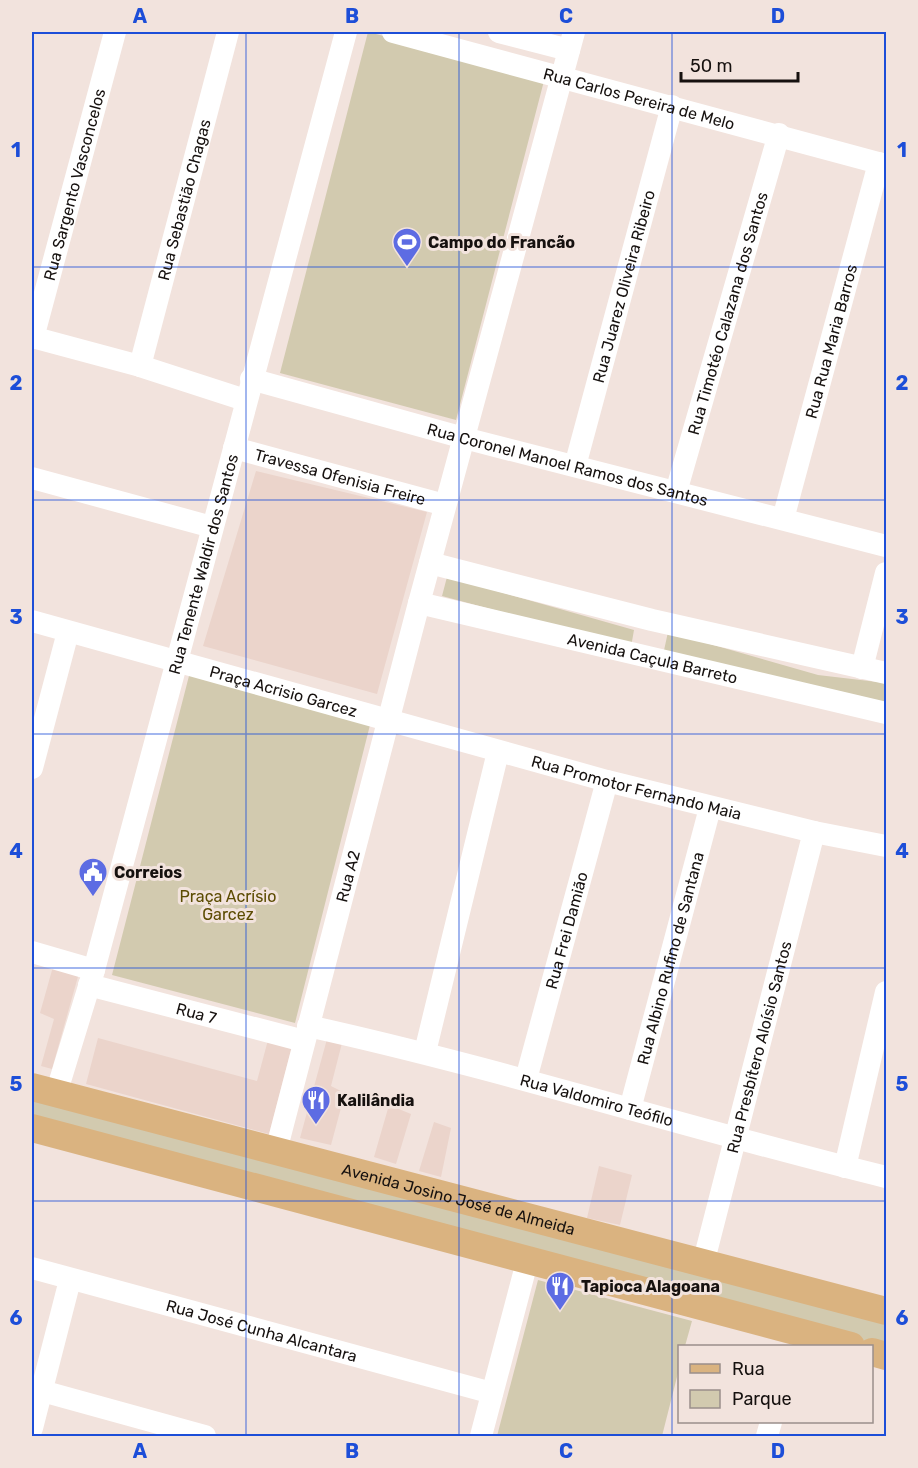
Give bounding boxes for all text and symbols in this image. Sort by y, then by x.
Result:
text: A [133,4,148,28]
text: B [345,4,359,28]
text: C [559,4,573,28]
text: D [771,4,785,28]
scale bar [681,45,798,83]
text: 50 m [690,55,733,77]
street label: Rua Carlos Pereira de Melo [541,64,737,133]
street label: Rua Sargento Vasconcelos [39,86,109,283]
street label: Rua Sebastião Chagas [153,117,214,282]
text: 1 [11,138,21,162]
text: 1 [897,138,907,162]
street label: Rua Juarez Oliveira Ribeiro [588,188,658,385]
street label: Rua Timotéo Calazana dos Santos [683,190,771,437]
sports icon: Campo do Francão [391,226,423,268]
place label: Campo do Francão [428,233,575,252]
street label: Rua Rua Maria Barros [801,262,861,421]
text: 2 [10,371,23,395]
text: 2 [896,371,909,395]
street label: Rua Coronel Manoel Ramos dos Santos [425,419,710,510]
street label: Travessa Ofenisia Freire [253,445,428,509]
street label: Rua Tenente Waldir dos Santos [164,452,242,676]
text: 3 [9,605,23,629]
text: 3 [895,605,909,629]
street label: Avenida Caçula Barreto [566,629,740,687]
street label: Praça Acrisio Garcez [207,661,359,721]
street label: Rua Promotor Fernando Maia [529,751,743,823]
text: 4 [9,839,23,863]
text: 4 [895,839,909,863]
street label: Rua A2 [332,848,364,904]
street label: Rua Albino Rufino de Santana [633,850,707,1067]
public building icon: Correios [77,856,109,898]
place label: Correios [114,863,182,882]
street label: Rua Frei Damião [541,870,591,991]
park label: Praça Acrísio Garcez [180,887,276,924]
street label: Rua Presbítero Aloísio Santos [722,939,795,1155]
street label: Rua 7 [174,999,219,1027]
street label: Rua Valdomiro Teófilo [518,1070,675,1130]
text: 5 [10,1072,23,1096]
text: 5 [896,1072,909,1096]
restaurant icon: Kalilândia [300,1084,332,1126]
place label: Kalilândia [337,1091,415,1110]
street label: Avenida Josino José de Almeida [340,1159,577,1239]
restaurant icon: Tapioca Alagoana [544,1270,576,1312]
place label: Tapioca Alagoana [581,1277,720,1296]
street label: Rua José Cunha Alcantara [164,1295,359,1365]
text: 6 [9,1306,23,1330]
text: 6 [895,1306,909,1330]
legend [678,1345,873,1423]
text: Rua [732,1358,765,1380]
text: Parque [732,1388,792,1410]
text: A [133,1439,148,1463]
text: B [345,1439,359,1463]
text: C [559,1439,573,1463]
text: D [771,1439,785,1463]

